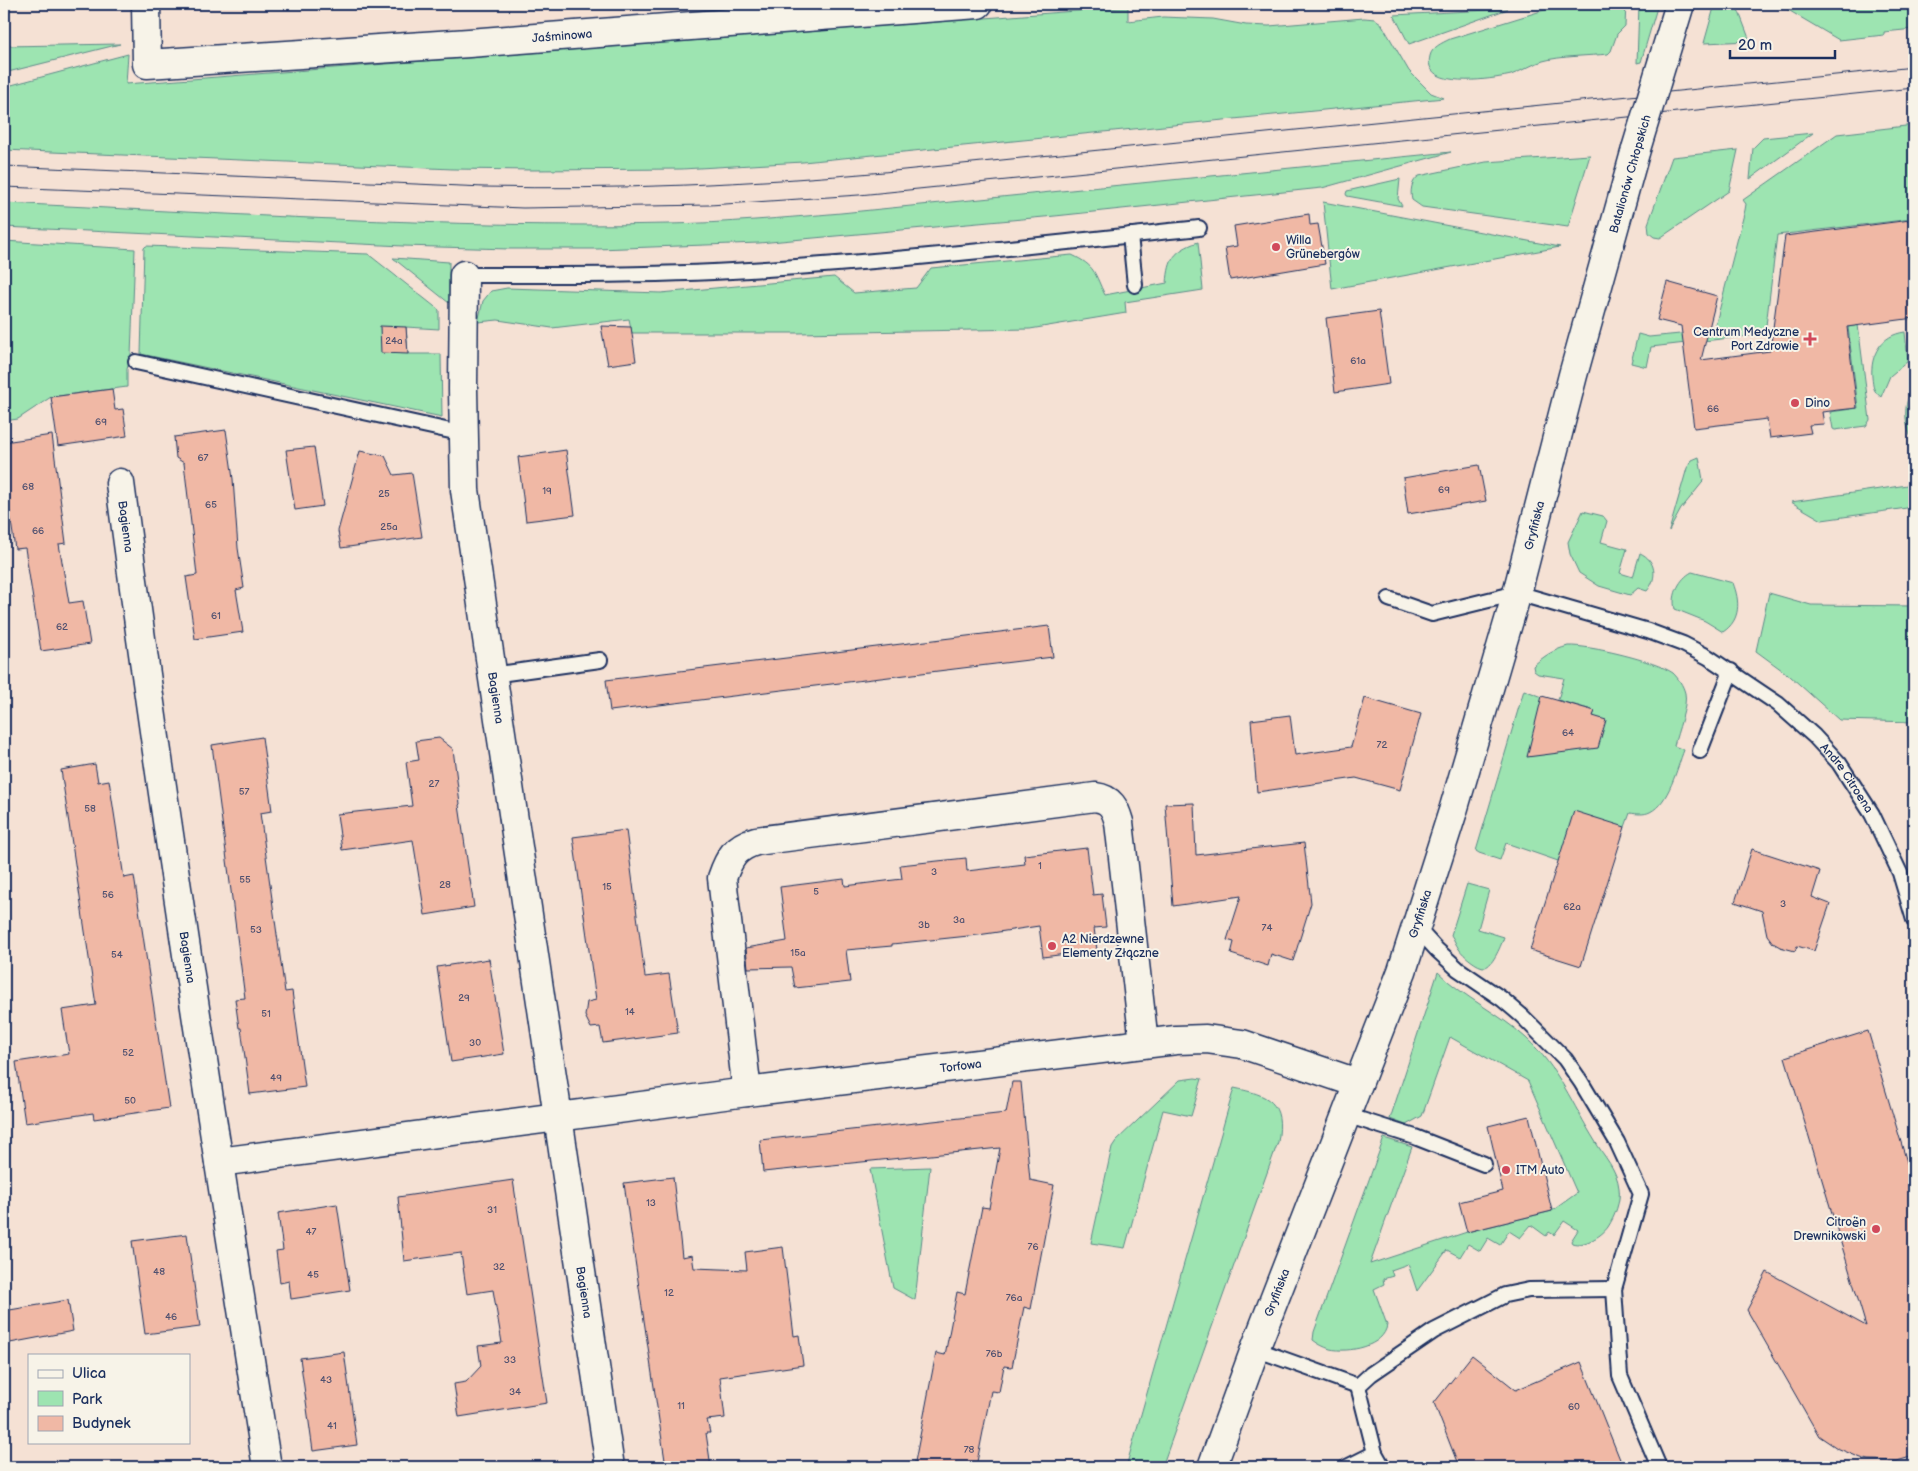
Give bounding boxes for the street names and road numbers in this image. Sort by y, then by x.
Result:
street label: Jaśminowa [531,27,593,46]
street label: Batalionów Chłopskich [1606,113,1655,235]
street label: Gryfińska [1521,499,1548,552]
street label: Bagienna [114,500,136,554]
street label: Bagienna [484,671,507,725]
street label: Andre Citroena [1817,740,1876,816]
street label: Gryfińska [1406,888,1435,940]
street label: Bagienna [176,930,198,984]
street label: Torfowa [939,1057,983,1077]
street label: Bagienna [572,1265,595,1319]
street label: Gryfińska [1261,1267,1294,1319]

